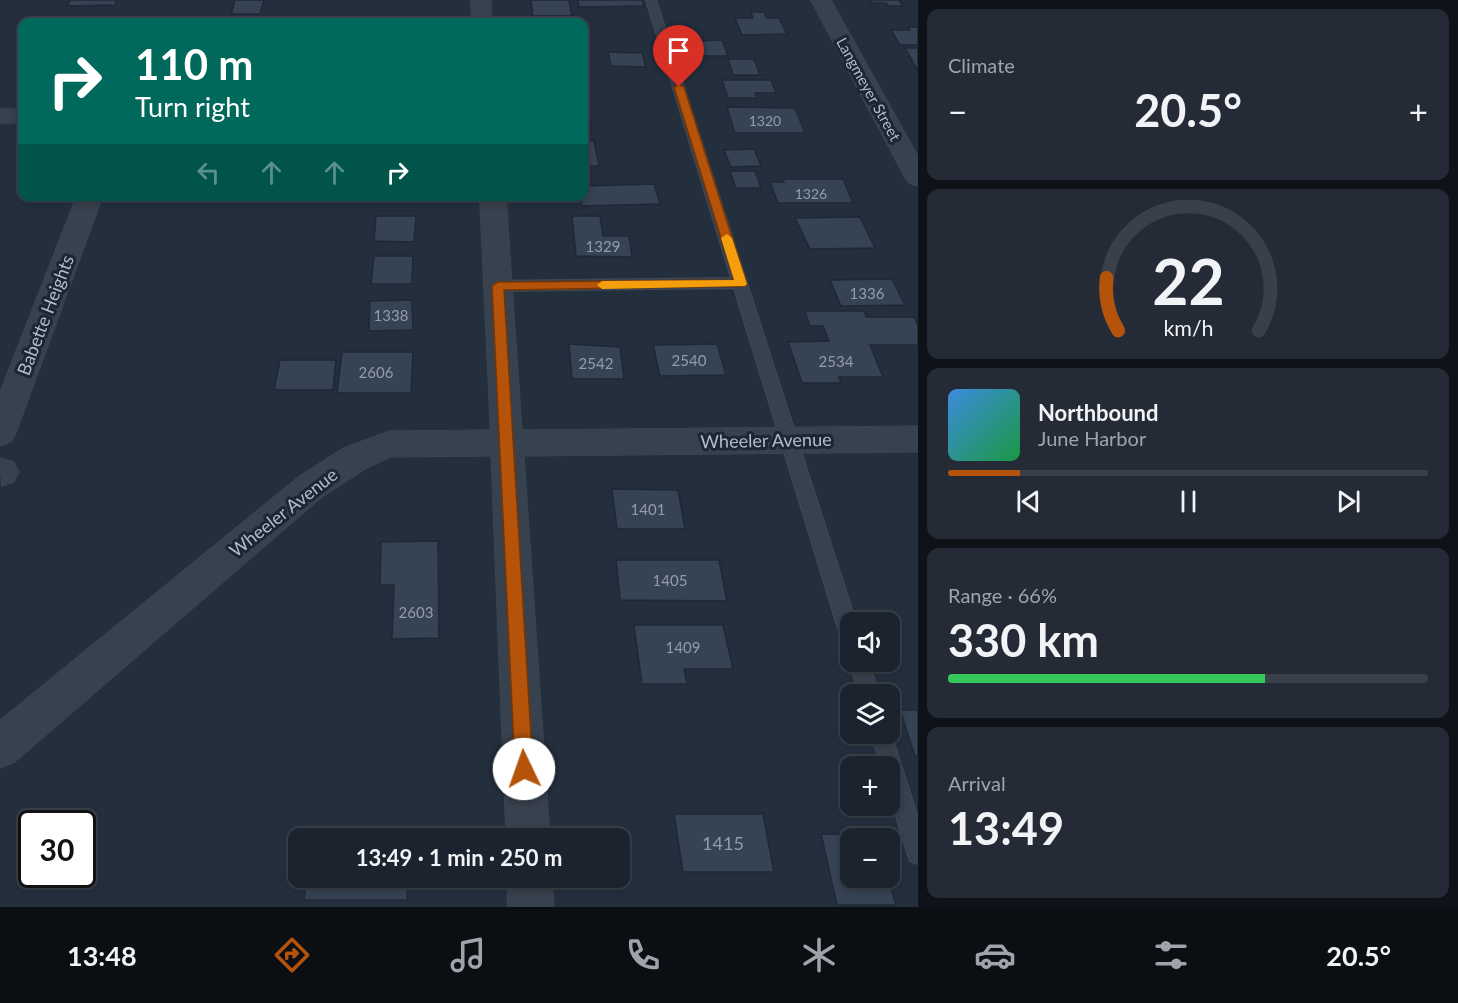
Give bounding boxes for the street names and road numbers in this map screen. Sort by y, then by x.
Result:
street label: Langmeyer Street [833,34,905,144]
street label: Babette Heights [12,252,78,378]
street label: Wheeler Avenue [700,428,832,452]
street label: Wheeler Avenue [225,463,341,561]

